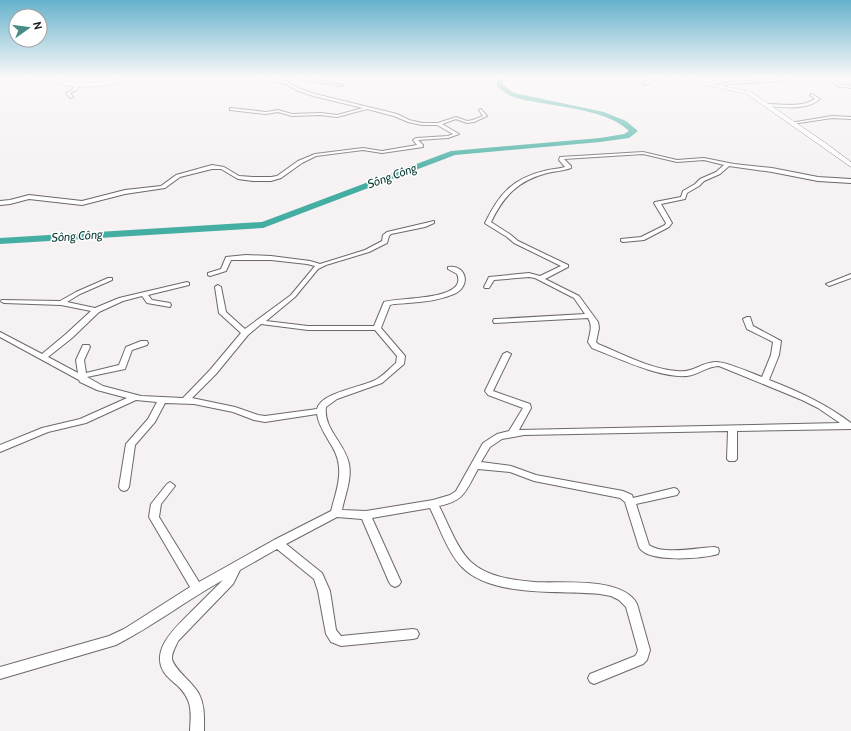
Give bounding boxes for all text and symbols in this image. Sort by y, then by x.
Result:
north arrow [8,8,48,48]
text: N [30,20,45,31]
water label: Sông Công [365,160,419,191]
water label: Sông Công [51,226,104,245]

